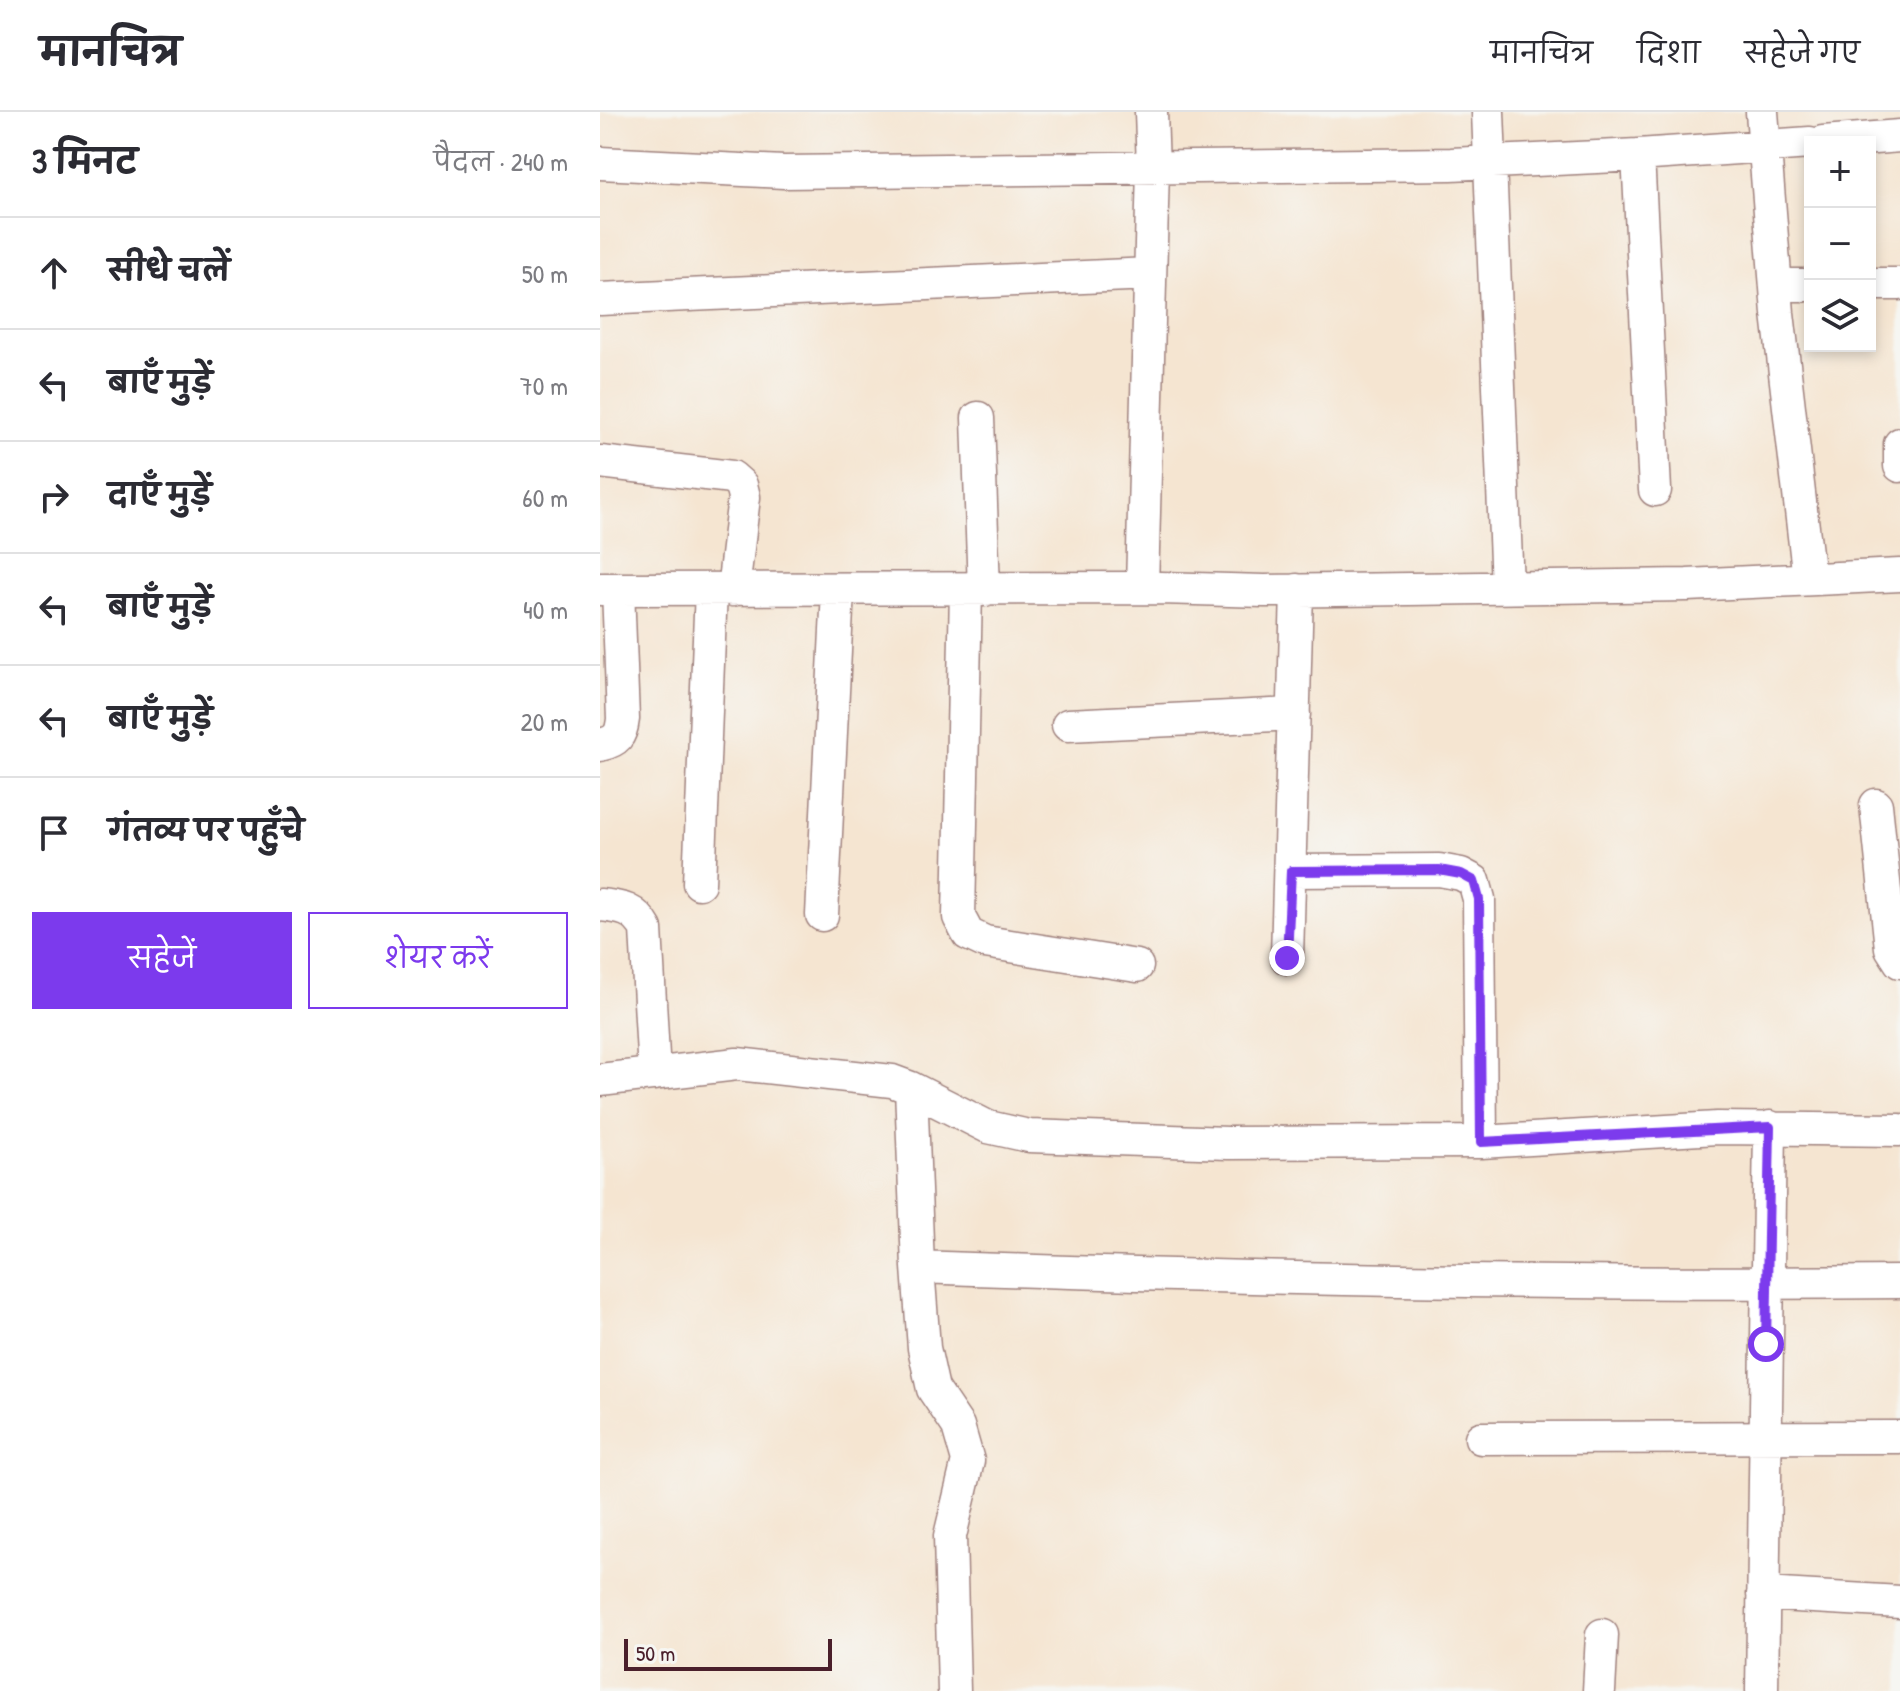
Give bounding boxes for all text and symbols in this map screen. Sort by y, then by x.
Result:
text: मानचित्र [40,25,181,77]
text: मानचित्र [1490,34,1593,72]
text: दिशा [1637,34,1700,72]
text: सहेजे गए [1744,34,1860,72]
map controls [1804,136,1876,352]
button: + [1804,136,1876,208]
text: 3 मिनट [32,138,138,184]
text: पैदल · 240 m [433,144,568,179]
button: − [1804,208,1876,280]
text: सीधे चलें [108,250,230,290]
icon: ahead [32,251,76,295]
text: 50 m [522,256,568,291]
button: layers [1804,280,1876,352]
text: बाएँ मुड़ें [108,362,213,402]
icon: left [32,363,76,407]
text: 70 m [520,368,568,403]
text: दाएँ मुड़ें [108,474,212,514]
icon: right [32,475,76,519]
text: 60 m [522,480,568,515]
text: बाएँ मुड़ें [108,586,213,626]
icon: left [32,587,76,631]
text: 40 m [523,592,568,627]
text: बाएँ मुड़ें [108,698,213,738]
icon: left [32,699,76,743]
text: 20 m [521,704,568,739]
text: गंतव्य पर पहुँचे [108,810,304,850]
icon: arrive [32,811,76,855]
button: सहेजें [32,912,292,1009]
button: शेयर करें [308,912,568,1009]
route end [1269,940,1305,976]
route start [1748,1326,1784,1362]
scale bar [624,1635,832,1671]
text: 50 m [636,1638,675,1668]

